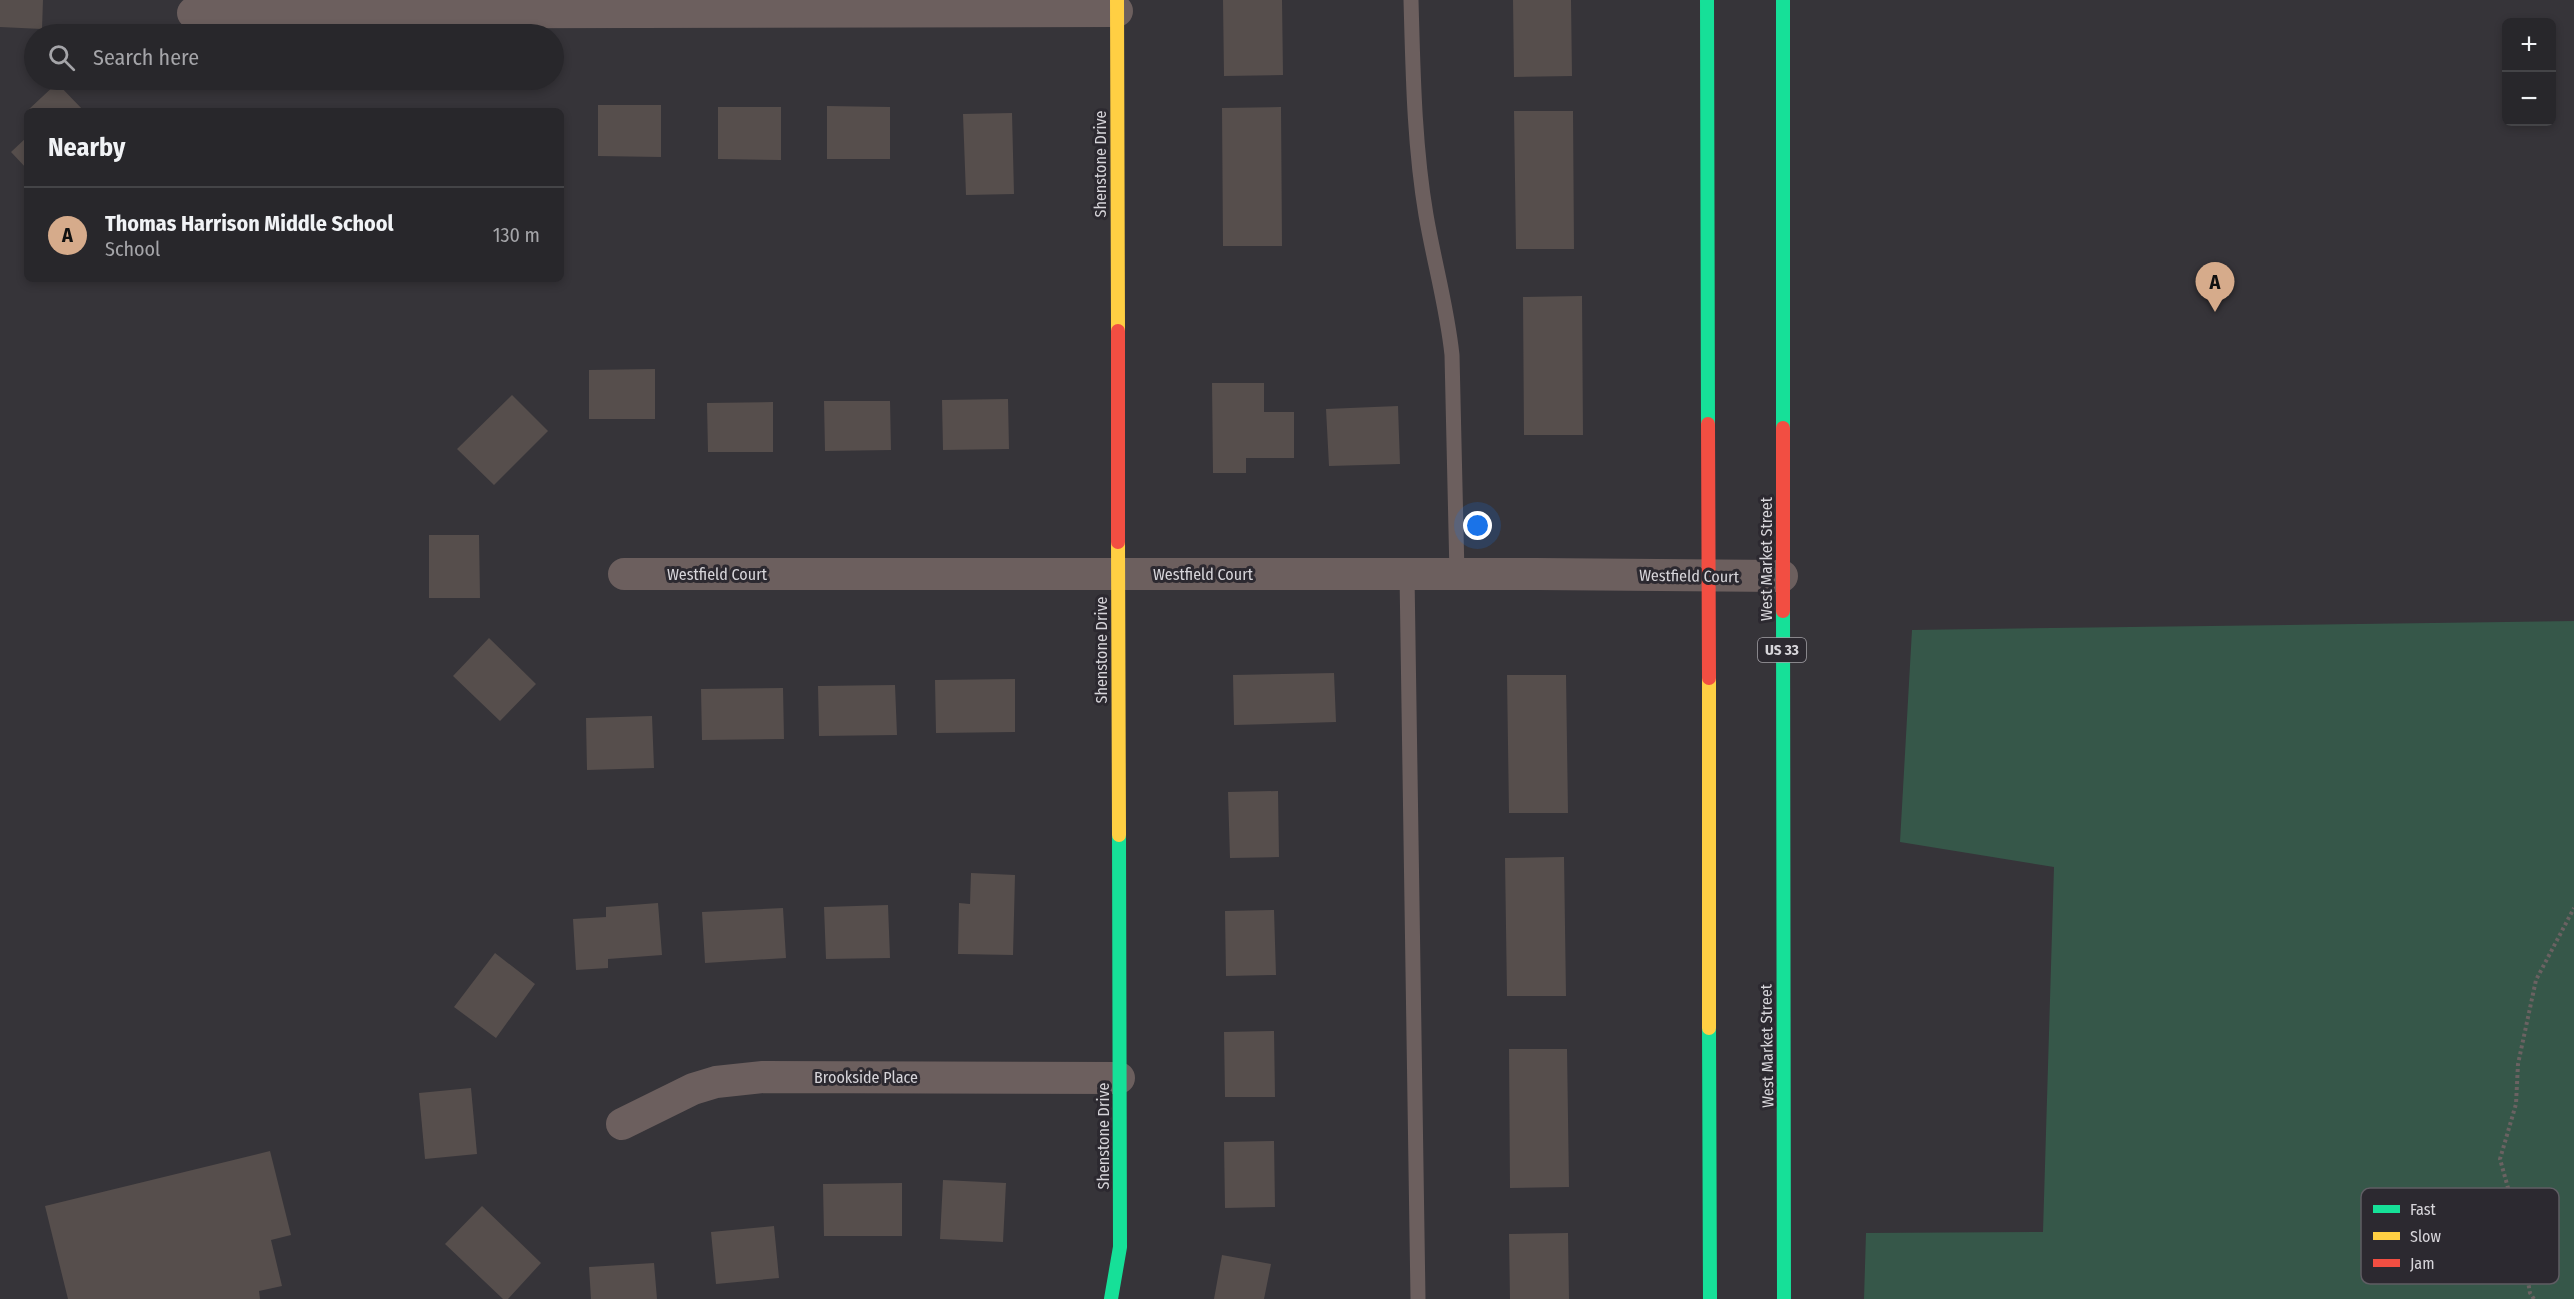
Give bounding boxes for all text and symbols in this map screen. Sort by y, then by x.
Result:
map controls [2502,18,2556,126]
button: + [2502,18,2556,72]
search box [24,24,564,90]
icon: search [45,41,78,74]
text: Search here [93,44,199,71]
button: − [2502,72,2556,126]
street label: Shenstone Drive [1091,110,1110,217]
text: Nearby [48,132,125,163]
text: Thomas Harrison Middle School [105,210,394,237]
text: A [62,223,73,247]
text: 130 m [493,223,540,247]
text: School [105,237,160,261]
pin: A [2196,262,2234,312]
street label: West Market Street [1757,496,1776,621]
your location [1463,511,1492,540]
street label: Westfield Court [667,565,768,584]
street label: Westfield Court [1153,565,1254,584]
street label: Westfield Court [1639,566,1740,586]
street label: Shenstone Drive [1092,596,1111,703]
road number: US 33 [1758,638,1806,662]
street label: West Market Street [1756,983,1778,1108]
street label: Brookside Place [814,1068,918,1087]
street label: Shenstone Drive [1094,1082,1113,1189]
legend [2361,1188,2559,1284]
text: Fast [2410,1200,2437,1219]
text: Slow [2410,1227,2441,1246]
text: Jam [2410,1254,2435,1273]

